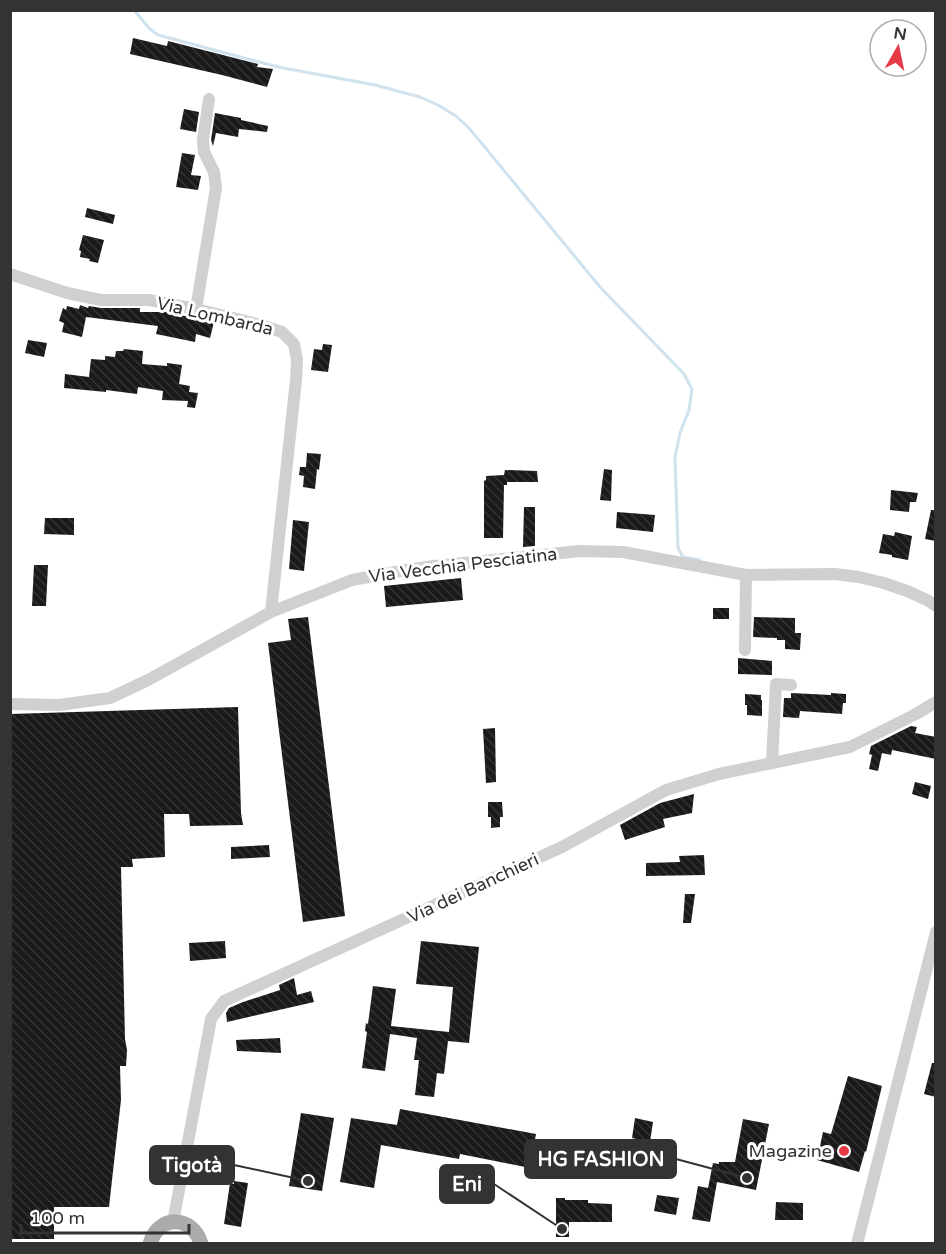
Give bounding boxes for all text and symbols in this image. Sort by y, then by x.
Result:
north arrow [868,18,928,78]
text: N [892,23,908,45]
street label: Via Lombarda [155,292,275,340]
street label: Via Vecchia Pesciatina [367,543,559,587]
street label: Via dei Banchieri [404,848,542,928]
callout: HG FASHION [525,1140,676,1178]
place label: Magazine [748,1140,832,1162]
marker: Magazine [837,1144,851,1158]
callout: Tigotà [150,1146,234,1184]
text: HG FASHION [538,1148,664,1172]
text: Tigotà [161,1154,222,1178]
callout: Eni [440,1165,494,1203]
text: Eni [452,1173,482,1197]
scale bar [21,1197,189,1235]
text: 100 m [30,1207,85,1229]

